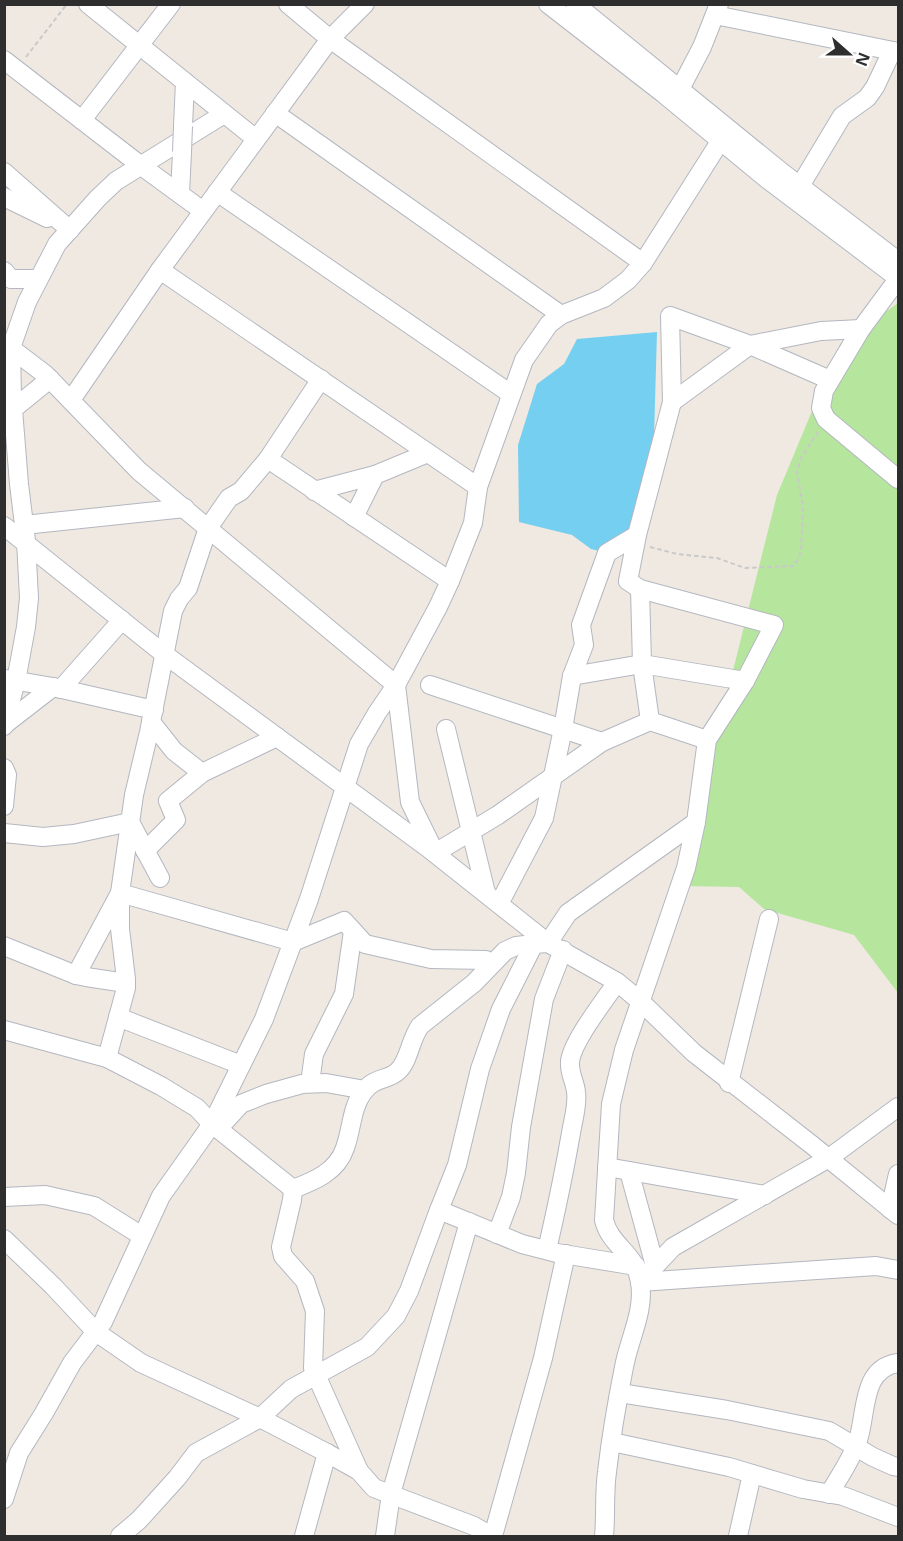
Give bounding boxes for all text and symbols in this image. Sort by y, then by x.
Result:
north arrow [819,24,879,84]
text: N [850,49,876,69]

